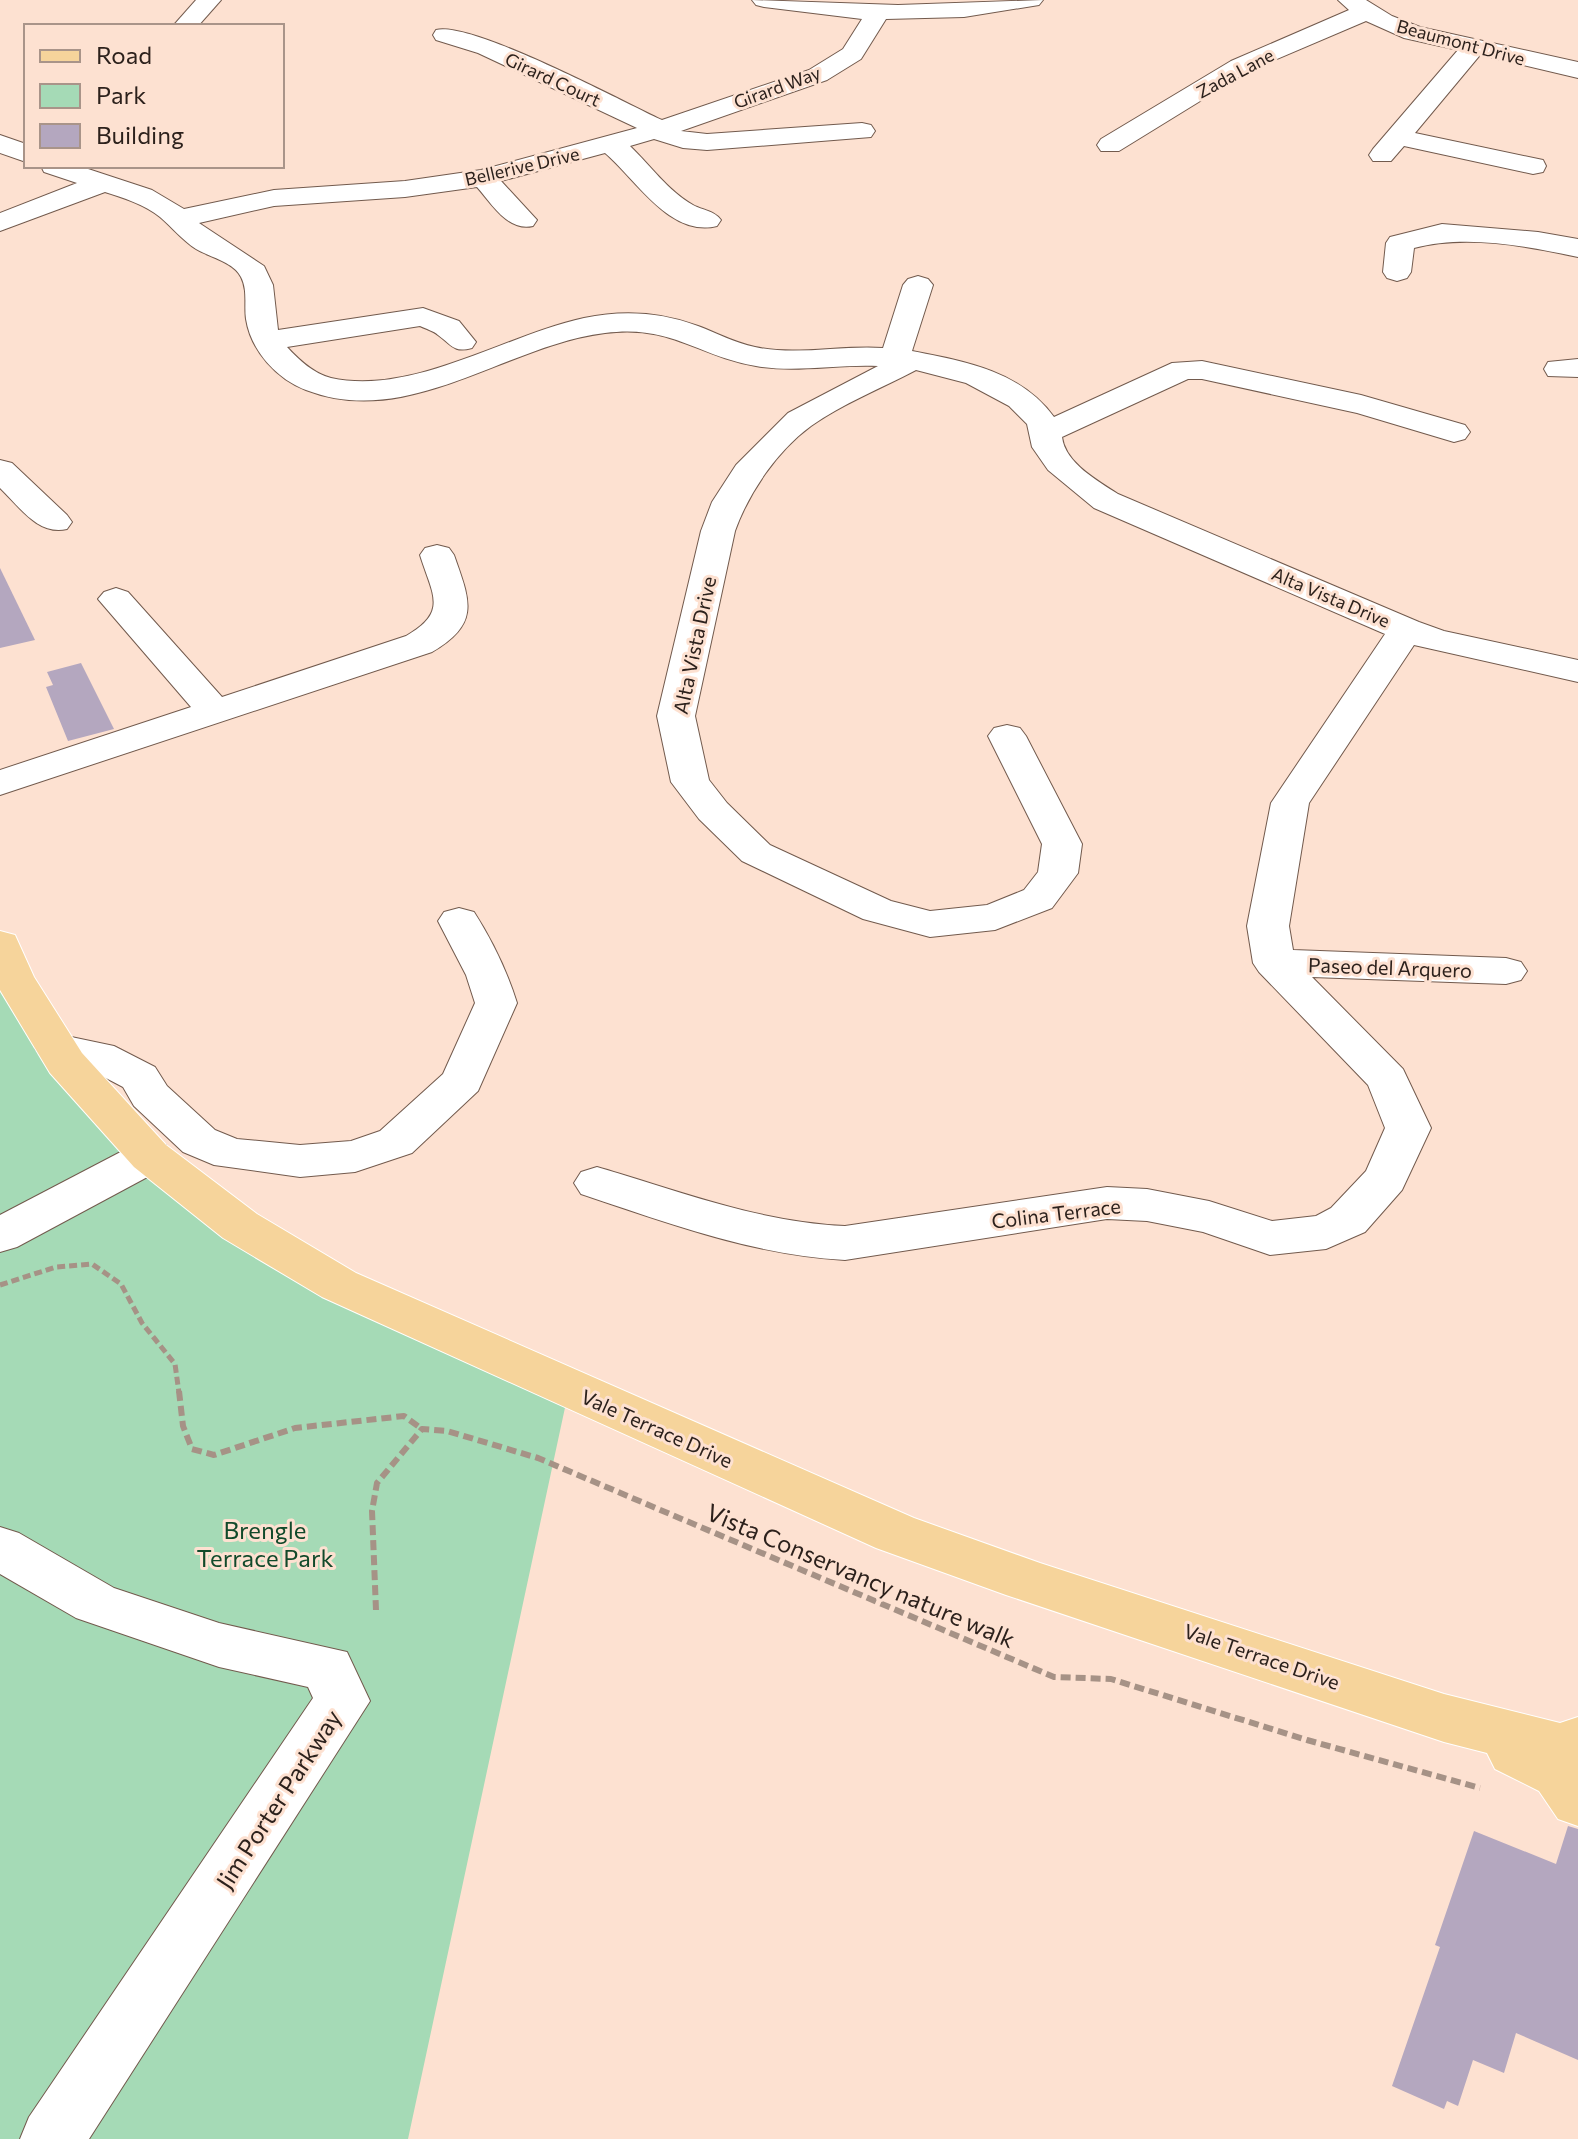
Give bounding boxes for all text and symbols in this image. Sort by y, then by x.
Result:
street label: Beaumont Drive [1395,14,1527,70]
legend [24,24,284,168]
text: Road [96,40,152,69]
street label: Zada Lane [1193,44,1277,102]
street label: Girard Court [502,47,604,111]
street label: Girard Way [731,61,823,113]
text: Park [96,80,146,109]
text: Building [96,120,184,149]
street label: Bellerive Drive [463,142,581,190]
street label: Alta Vista Drive [1269,562,1393,632]
street label: Alta Vista Drive [668,574,720,716]
street label: Paseo del Arquero [1308,952,1472,982]
street label: Colina Terrace [990,1193,1122,1233]
street label: Vale Terrace Drive [578,1384,736,1472]
street label: Vista Conservancy nature walk [703,1497,1019,1653]
park label: Brengle Terrace Park [196,1515,334,1572]
street label: Vale Terrace Drive [1181,1618,1343,1694]
street label: Jim Porter Parkway [209,1704,347,1894]

